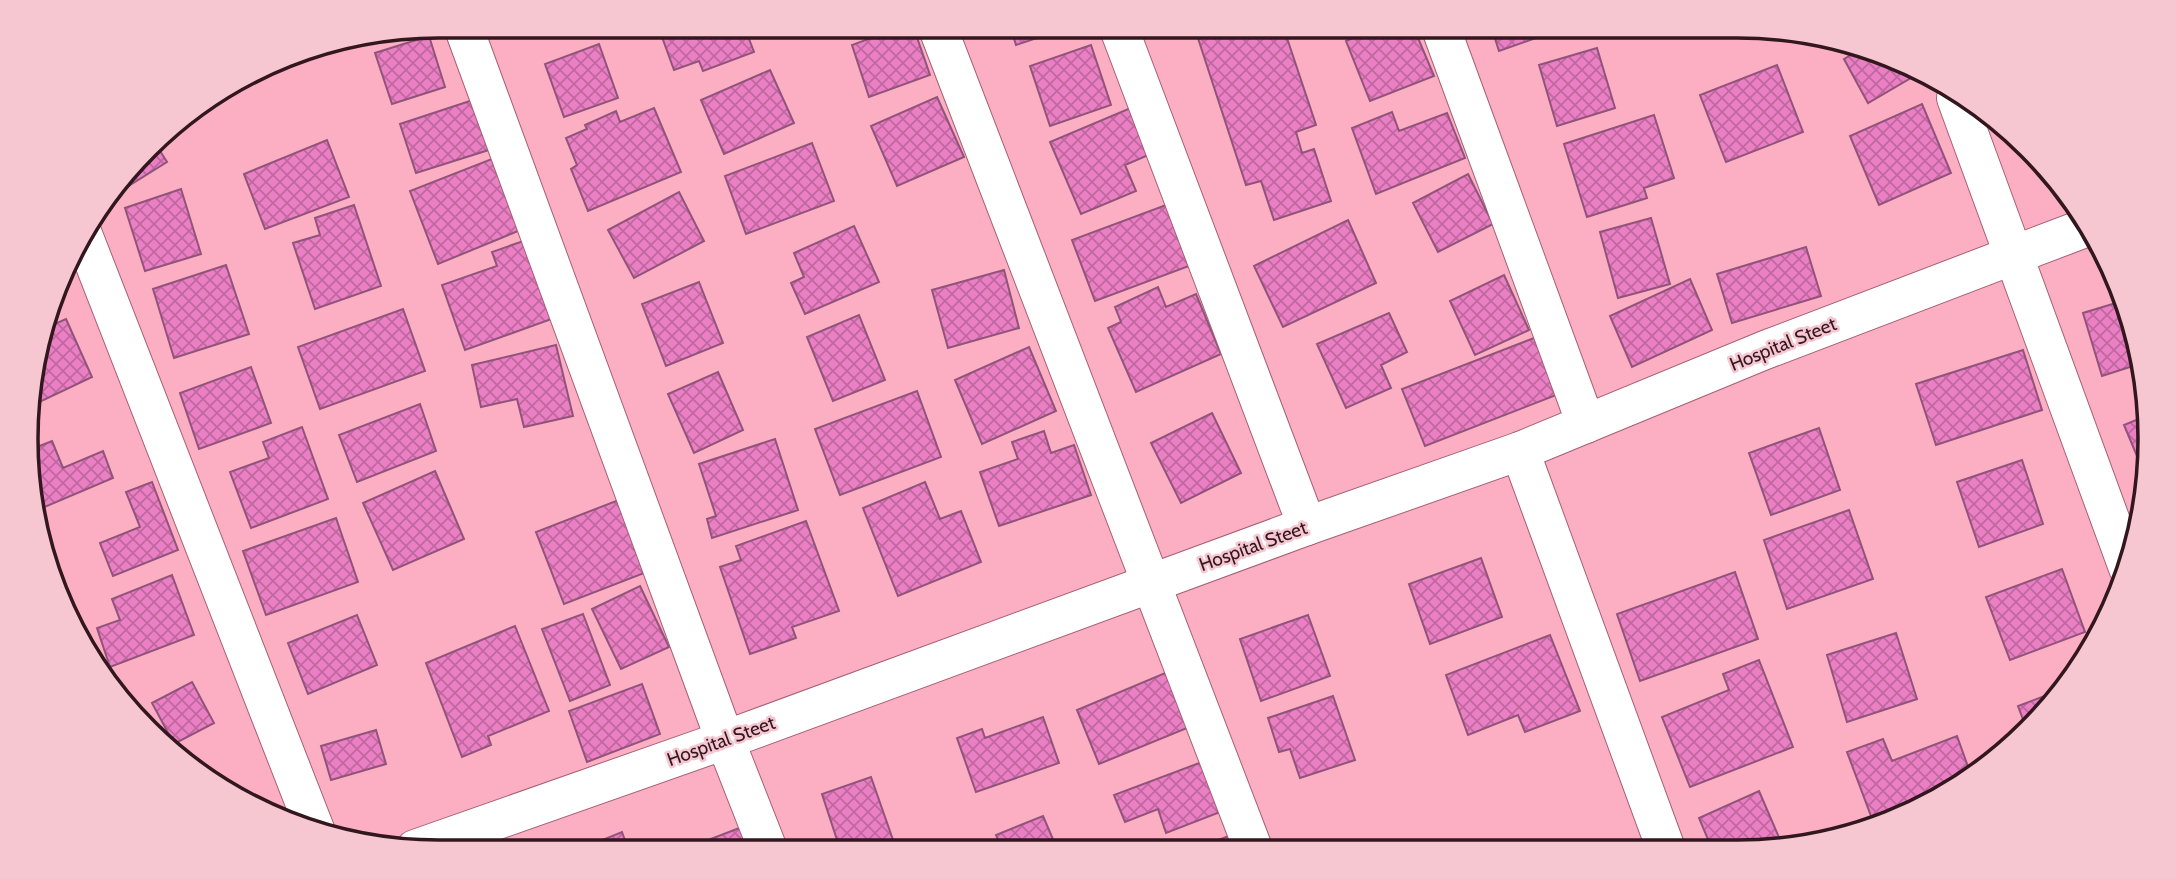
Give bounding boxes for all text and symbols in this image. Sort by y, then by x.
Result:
street label: Hospital Steet [1726,312,1840,376]
street label: Hospital Steet [1196,516,1311,576]
street label: Hospital Steet [664,711,779,771]

